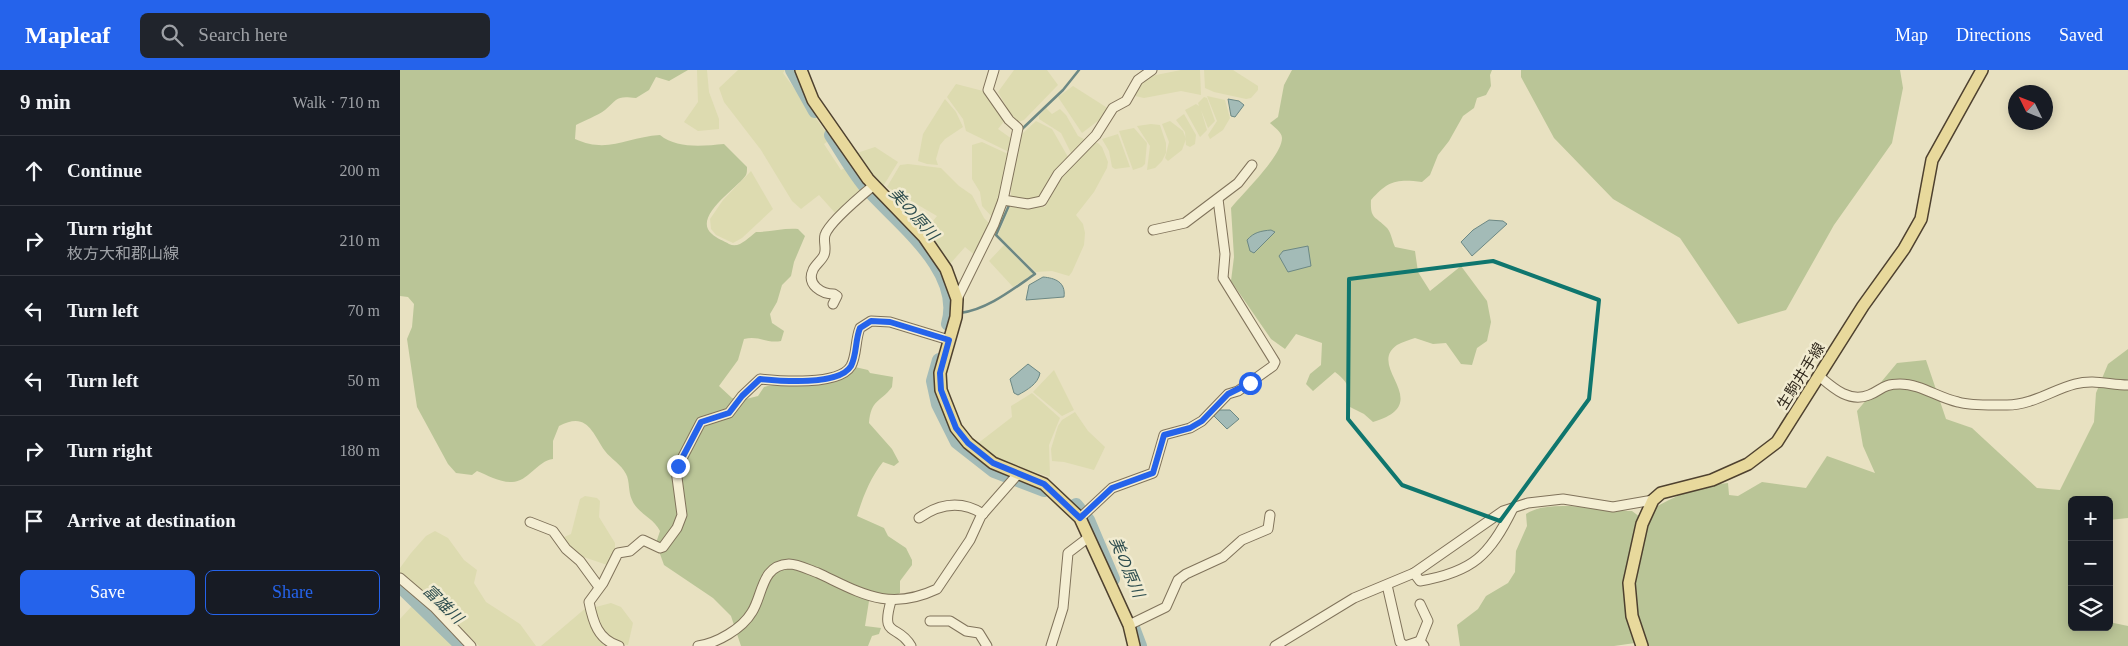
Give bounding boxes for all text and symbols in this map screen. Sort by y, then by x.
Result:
search box [140,13,490,58]
icon: search [158,21,186,49]
text: Mapleaf [25,22,110,48]
text: Search here [198,24,287,45]
text: Map [1895,25,1928,45]
text: Directions [1956,25,2031,45]
text: Saved [2059,25,2103,45]
north arrow [2008,85,2053,130]
text: 9 min [20,90,71,114]
text: Walk · 710 m [293,94,380,111]
icon: ahead [20,157,48,185]
text: Continue [67,160,142,181]
text: 200 m [340,162,380,179]
water label: 美の原川 [886,185,943,245]
text: Turn right [67,218,152,239]
icon: right [20,227,48,255]
text: 210 m [340,232,380,249]
text: 枚方大和郡山線 [67,245,179,262]
icon: left [20,297,48,325]
text: Turn left [67,300,139,321]
text: 70 m [348,302,380,319]
street label: 生駒井手線 [1773,339,1828,412]
icon: left [20,367,48,395]
text: Turn left [67,370,139,391]
text: 50 m [348,372,380,389]
route start [1239,372,1262,395]
icon: right [20,437,48,465]
text: Turn right [67,440,152,461]
text: 180 m [340,442,380,459]
route end [667,455,690,478]
map controls [2068,496,2113,631]
button: + [2068,496,2113,541]
icon: arrive [20,507,48,535]
text: Arrive at destination [67,510,236,531]
water label: 美の原川 [1107,534,1148,602]
button: − [2068,541,2113,586]
button: Save [20,570,195,615]
button: Share [205,570,380,615]
water label: 富雄川 [420,581,468,628]
button: layers [2068,586,2113,631]

